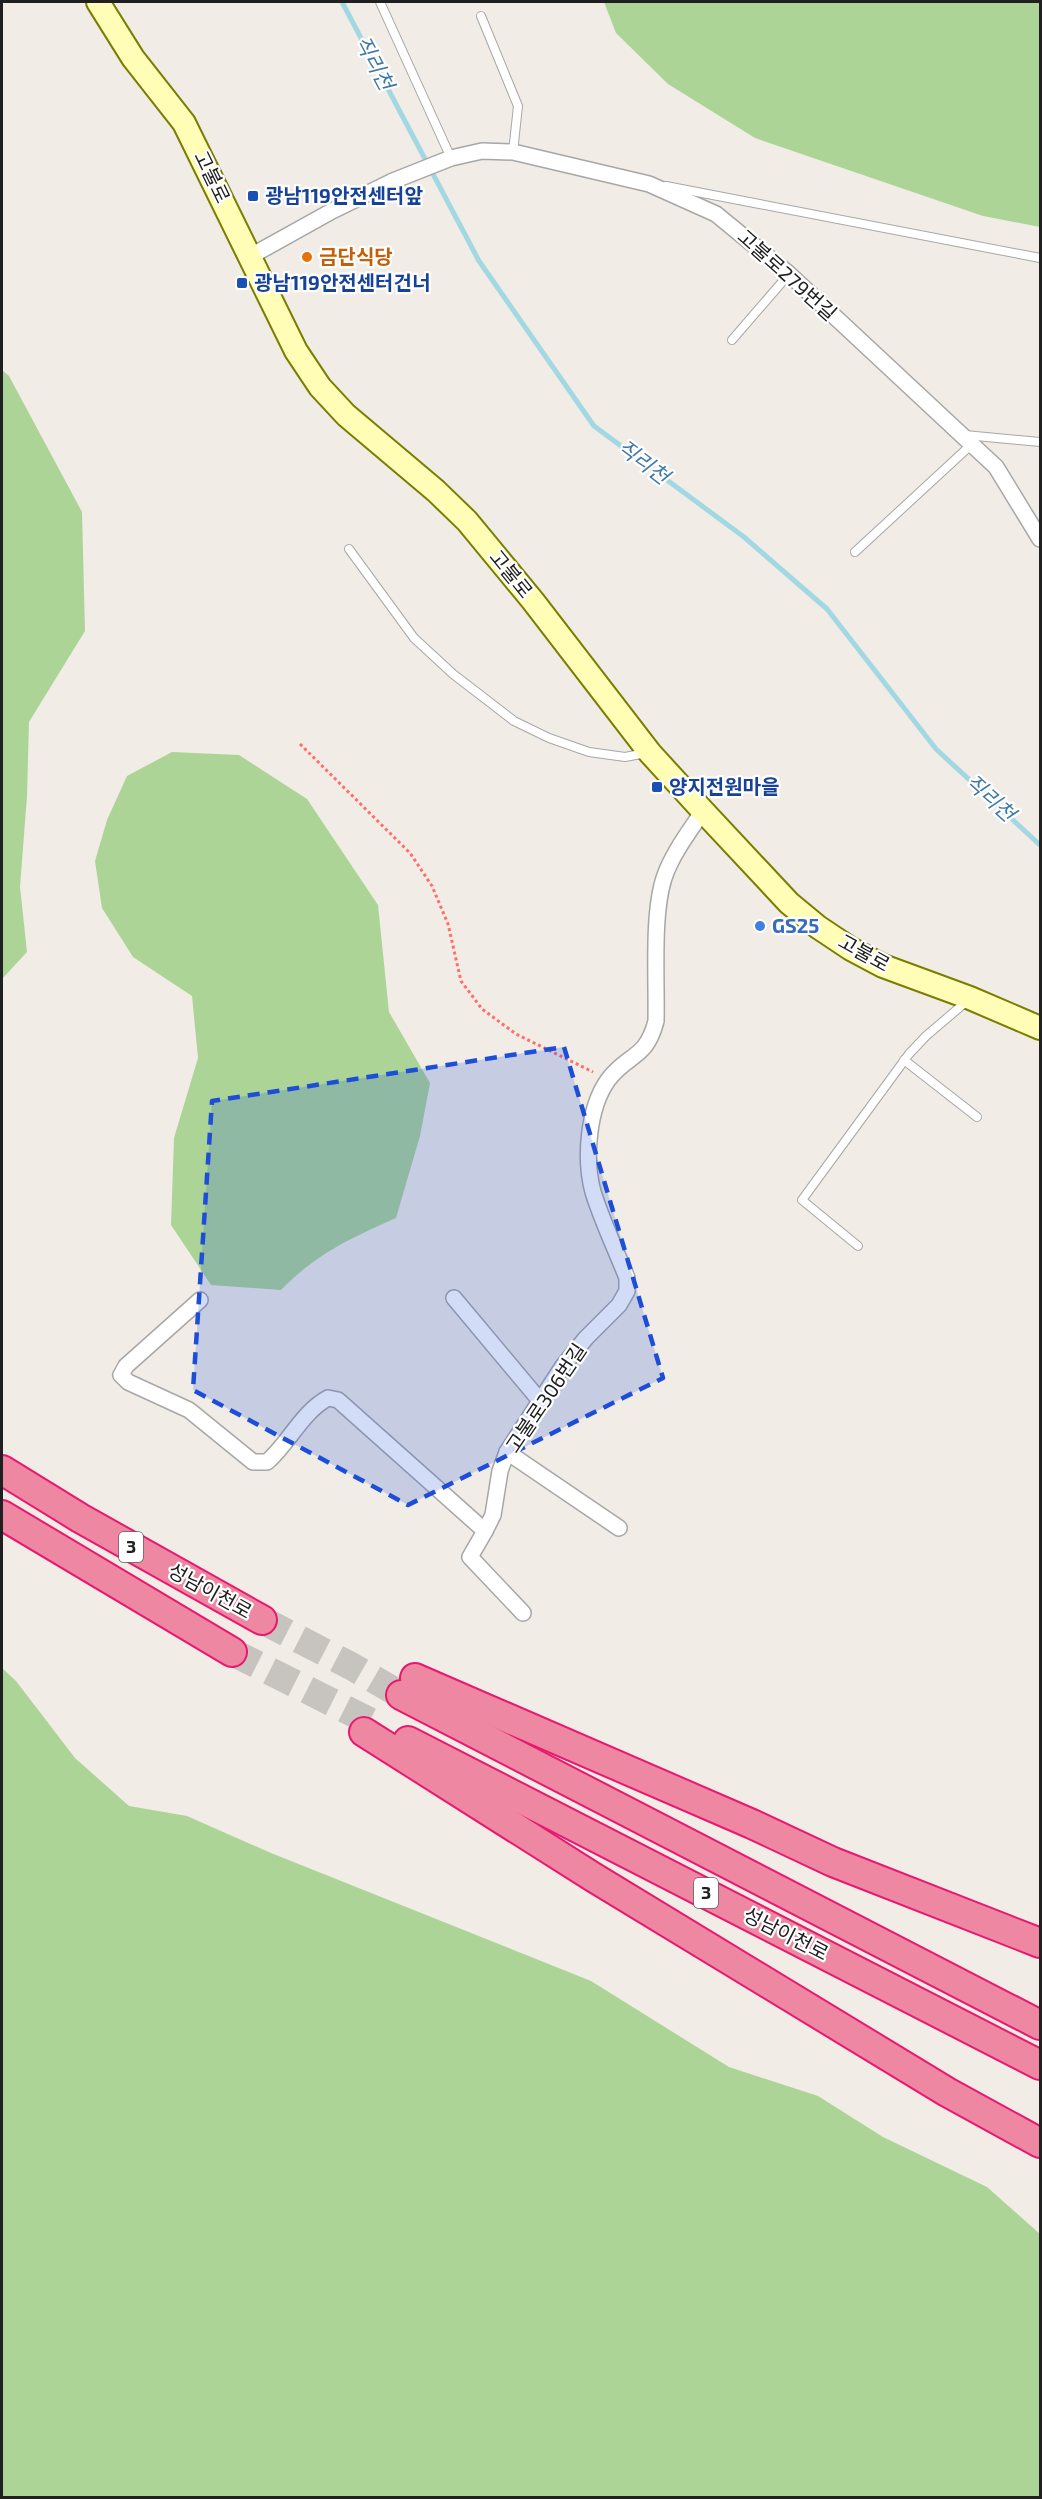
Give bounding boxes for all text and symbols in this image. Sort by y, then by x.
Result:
water label: 직리천 [351,31,401,96]
street label: 고불로 [190,146,236,207]
place label: 광남119안전센터앞 [265,183,423,207]
marker: 광남119안전센터앞 [246,189,260,203]
street label: 고불로279번길 [733,224,842,325]
place label: 금단식당 [319,244,393,268]
marker: 금단식당 [300,250,314,264]
place label: 광남119안전센터건너 [254,270,430,294]
marker: 광남119안전센터건너 [235,276,249,290]
water label: 직리천 [613,433,677,490]
street label: 고불로 [485,544,538,602]
water label: 직리천 [961,768,1023,827]
place label: 양지전원마을 [669,774,779,798]
marker: 양지전원마을 [650,780,664,794]
place label: GS25 [772,913,819,937]
marker: GS25 [753,919,767,933]
street label: 고불로 [835,928,894,976]
street label: 고불로306번길 [500,1338,591,1457]
road number: 3 [119,1532,143,1562]
street label: 성남이천로 [164,1557,257,1623]
road number: 3 [694,1878,718,1908]
street label: 성남이천로 [740,1902,833,1965]

